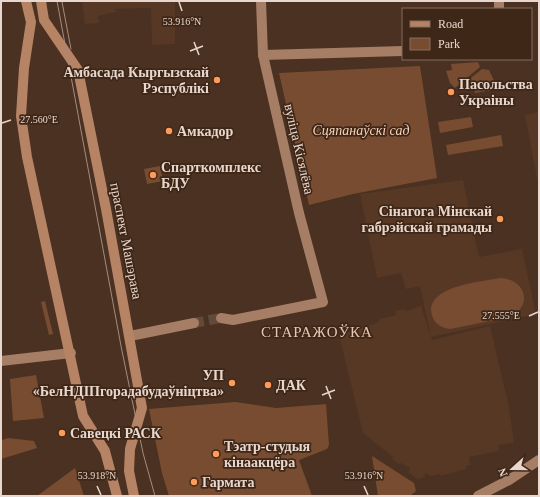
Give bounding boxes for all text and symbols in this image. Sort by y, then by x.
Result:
legend [402,8,532,60]
text: 53.916°N [163,16,201,27]
text: Road [438,17,463,31]
text: Park [438,37,460,51]
place label: Амбасада Кыргызскай Рэспублікі [63,65,209,96]
marker: Амбасада Кыргызскай Рэспублікі [212,75,222,85]
place label: Пасольства Украіны [459,77,533,108]
marker: Пасольства Украіны [446,87,456,97]
street label: вуліца Кісялёва [281,102,317,196]
text: 27.560°E [20,114,58,125]
park label: Сцяпанаўскі сад [312,123,410,138]
place label: Амкадор [177,124,234,139]
marker: Амкадор [164,126,174,136]
place label: Спарткомплекс БДУ [161,160,261,191]
marker: Спарткомплекс БДУ [148,170,158,180]
street label: праспект Машэрава [107,182,145,301]
place label: Сінагога Мінскай габрэйскай грамады [362,204,492,235]
marker: Сінагога Мінскай габрэйскай грамады [495,214,505,224]
text: 27.555°E [482,310,520,321]
district label: СТАРАЖОЎКА [261,324,373,340]
place label: УП «БелНДІПгорадабудаўніцтва» [33,368,224,399]
marker: УП «БелНДІПгорадабудаўніцтва» [227,378,237,388]
place label: ДАК [276,378,307,393]
marker: ДАК [263,380,273,390]
place label: Савецкі РАСК [70,426,162,441]
marker: Савецкі РАСК [57,428,67,438]
place label: Тэатр-студыя кінаакцёра [224,439,311,470]
marker: Тэатр-студыя кінаакцёра [211,449,221,459]
north arrow [492,449,532,489]
text: N [496,467,510,478]
text: 53.918°N [78,470,116,481]
text: 53.916°N [345,470,383,481]
place label: Гармата [202,475,254,490]
marker: Гармата [189,477,199,487]

